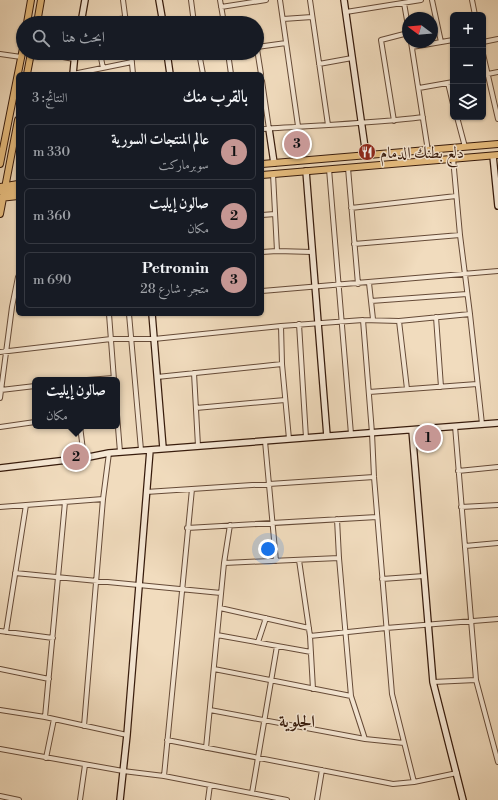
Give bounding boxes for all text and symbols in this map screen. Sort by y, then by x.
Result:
north arrow [402,12,438,48]
map controls [450,12,486,120]
button: + [450,12,486,48]
search box [16,16,264,60]
icon: search [30,27,52,49]
text: ابحث هنا [62,28,105,47]
button: − [450,48,486,84]
button: layers [450,84,486,120]
text: بالقرب منك [182,86,248,108]
text: النتائج: 3 [32,90,68,106]
pin: 3 [284,129,310,159]
text: عالم المنتجات السورية [111,130,209,149]
restaurant icon: دلع بطنك الدمام [357,142,377,162]
place label: دلع بطنك الدمام [380,143,464,168]
text: 330 m [33,144,70,160]
text: 1 [231,144,237,160]
text: سوبرماركت [159,157,209,173]
text: صالون إيليت [149,194,209,213]
text: 360 m [33,208,71,224]
text: 2 [230,208,238,224]
text: مكان [187,221,209,237]
text: Petromin [142,259,209,278]
text: 690 m [33,272,71,288]
text: 3 [230,272,238,288]
text: متجر · شارع 28 [140,281,209,297]
popup [32,377,120,429]
text: صالون إيليت [46,381,106,400]
text: مكان [46,408,68,424]
pin: 1 [415,423,441,453]
pin: 2 [63,442,89,472]
your location [258,539,278,559]
district label: الجلوية [279,711,315,733]

